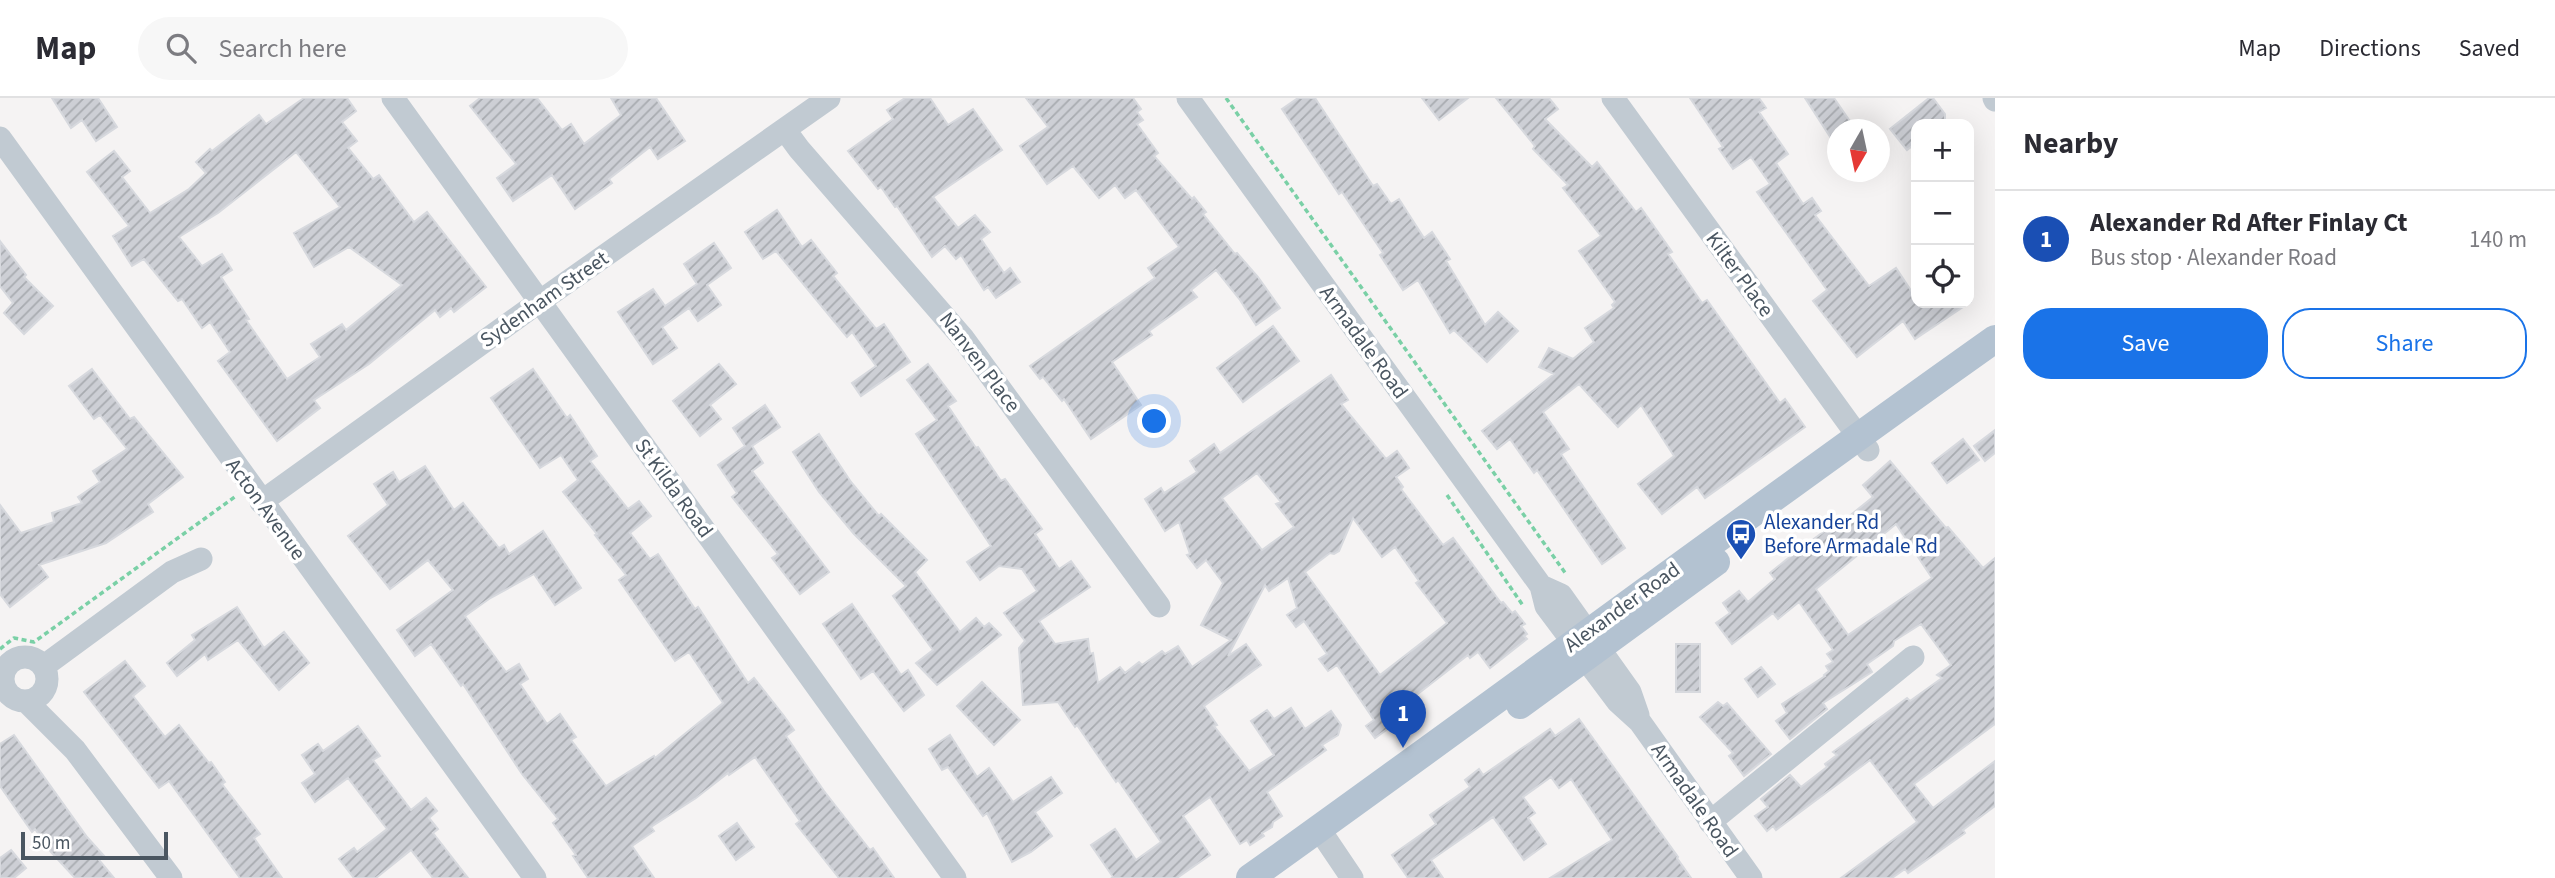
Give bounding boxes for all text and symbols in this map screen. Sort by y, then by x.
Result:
search box [138,17,628,80]
text: Map [35,25,96,72]
icon: search [162,29,200,67]
text: Search here [218,30,347,67]
text: Map [2238,31,2281,66]
text: Directions [2319,31,2421,66]
text: Saved [2459,31,2520,66]
north arrow [1827,119,1890,182]
map controls [1911,119,1974,308]
button: + [1911,119,1974,182]
text: Nearby [2023,122,2118,165]
button: − [1911,182,1974,245]
text: Alexander Rd After Finlay Ct [2090,204,2408,241]
text: 1 [2040,223,2052,256]
text: 140 m [2469,223,2527,256]
street label: Kilter Place [1699,225,1781,323]
text: Bus stop · Alexander Road [2090,241,2337,274]
street label: Sydenham Street [474,243,614,355]
button: locate [1911,245,1974,308]
street label: Armadale Road [1312,279,1416,405]
street label: Nanven Place [932,306,1028,418]
button: Save [2023,308,2268,379]
button: Share [2282,308,2527,379]
your location [1137,404,1171,438]
street label: St Kilda Road [628,432,720,544]
street label: Acton Avenue [219,452,313,566]
place label: Alexander Rd Before Armadale Rd [1764,507,1938,561]
bus stop icon: Alexander Rd Before Armadale Rd [1724,517,1758,561]
street label: Alexander Road [1558,555,1686,659]
pin: 1 [1380,690,1426,748]
street label: Armadale Road [1644,737,1746,863]
scale bar [21,829,168,861]
text: 50 m [32,830,70,857]

